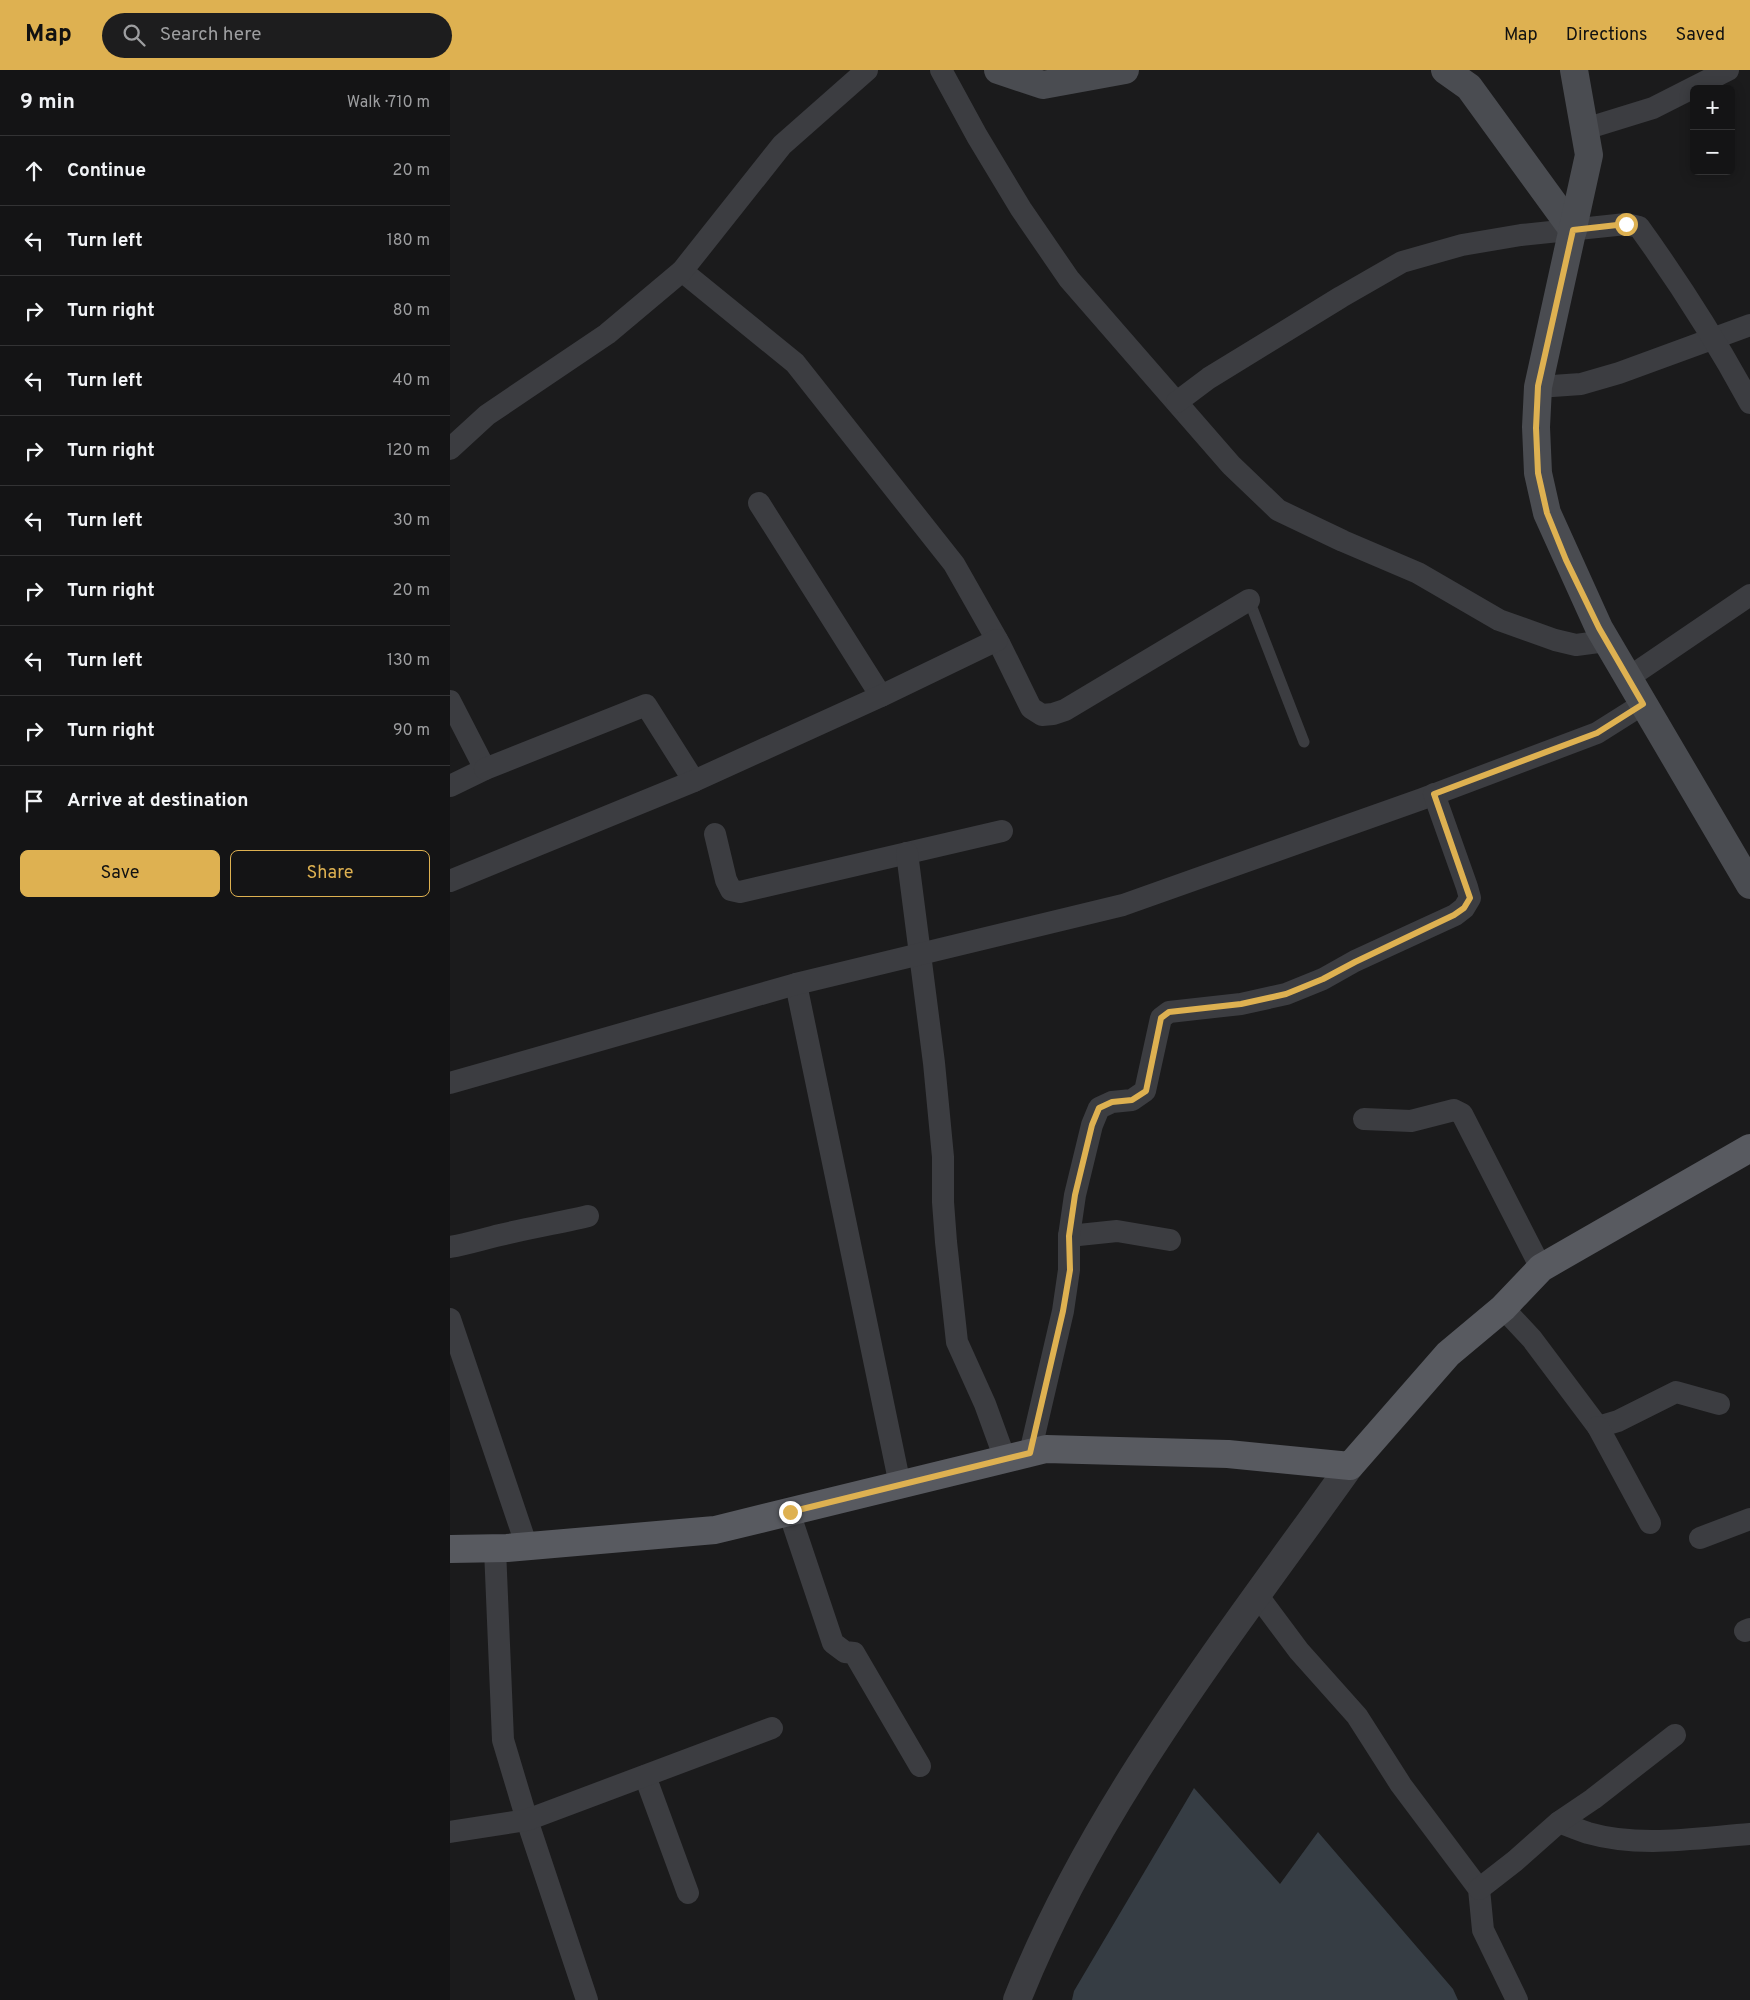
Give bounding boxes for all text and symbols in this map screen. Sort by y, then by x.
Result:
search box [102,13,452,58]
text: Map [25,20,72,50]
icon: search [120,21,148,49]
text: Search here [160,23,261,47]
text: Map [1504,24,1538,47]
text: Directions [1566,24,1648,47]
text: Saved [1676,24,1725,47]
map controls [1690,85,1735,175]
button: + [1690,85,1735,130]
text: 9 min [20,89,75,116]
text: Walk · 710 m [347,93,430,113]
button: − [1690,130,1735,175]
icon: ahead [20,157,48,185]
text: Continue [67,159,146,183]
text: 20 m [393,161,430,181]
route start [1615,213,1638,236]
icon: left [20,227,48,255]
text: Turn left [67,229,143,253]
text: 180 m [387,231,430,251]
icon: right [20,297,48,325]
text: Turn right [67,299,155,323]
text: 80 m [393,301,430,321]
icon: left [20,367,48,395]
text: Turn left [67,369,143,393]
text: 40 m [392,371,430,391]
icon: right [20,437,48,465]
text: Turn right [67,439,155,463]
text: 120 m [387,441,430,461]
icon: left [20,507,48,535]
text: Turn left [67,509,143,533]
text: 30 m [393,511,430,531]
icon: right [20,577,48,605]
text: Turn right [67,579,155,603]
text: 20 m [393,581,430,601]
icon: left [20,647,48,675]
text: Turn left [67,649,143,673]
text: 130 m [387,651,430,671]
icon: right [20,717,48,745]
text: Turn right [67,719,155,743]
text: 90 m [393,721,430,741]
icon: arrive [20,787,48,815]
text: Arrive at destination [67,789,248,813]
button: Save [20,850,220,897]
button: Share [230,850,430,897]
route end [779,1501,802,1524]

